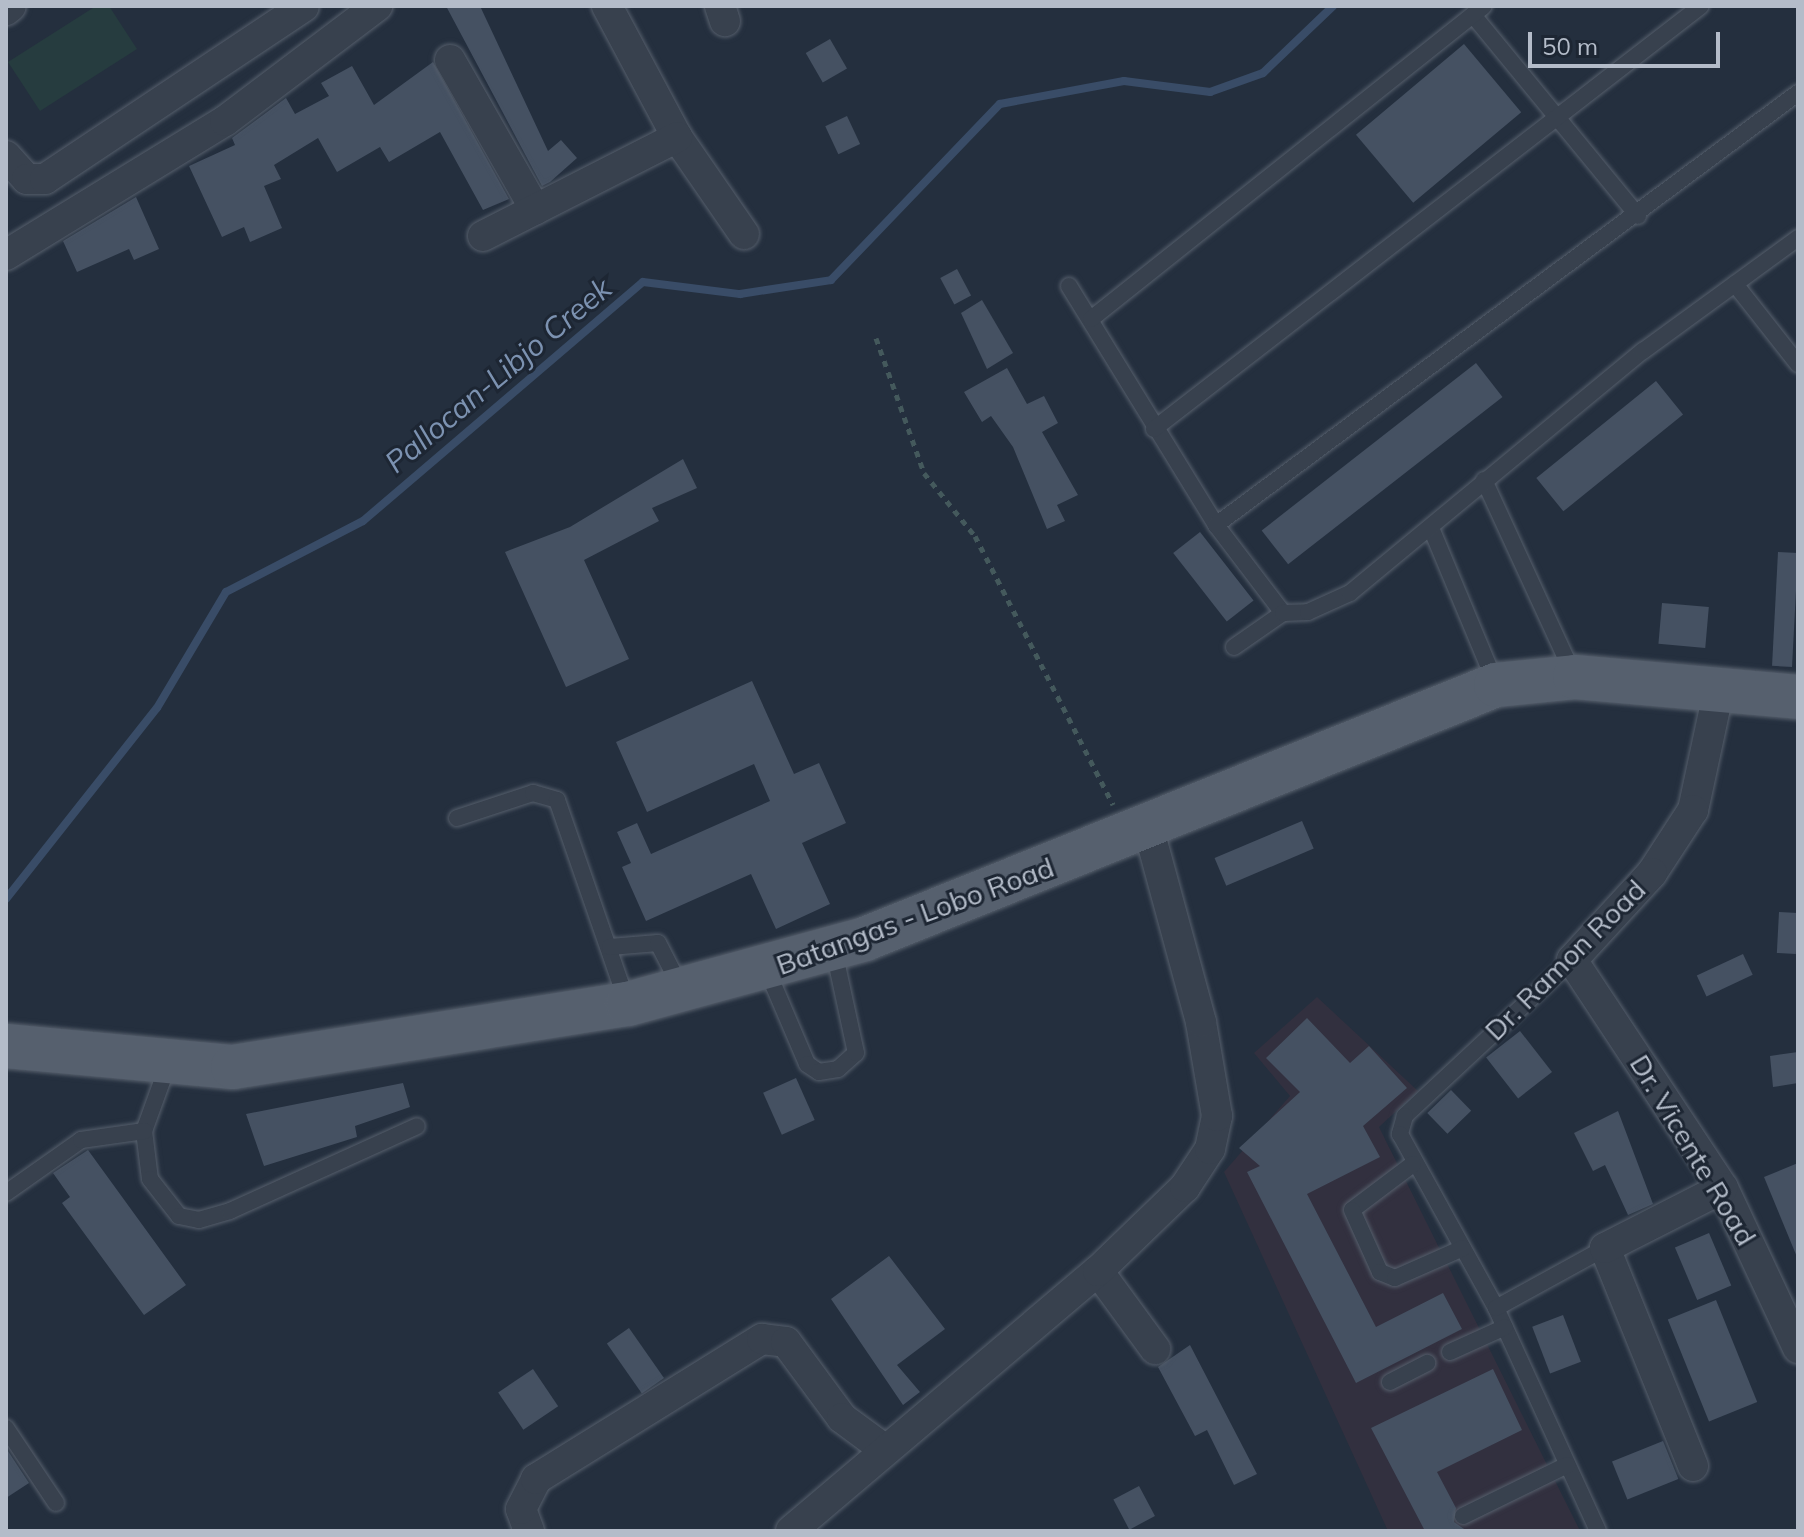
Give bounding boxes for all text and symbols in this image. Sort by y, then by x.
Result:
scale bar [1532,16,1724,66]
text: 50 m [1542,31,1598,61]
water label: Pallocan-Libjo Creek [378,270,618,480]
street label: Batangas - Lobo Road [772,850,1058,982]
street label: Dr. Ramon Road [1478,873,1652,1047]
street label: Dr. Vicente Road [1623,1049,1763,1251]

